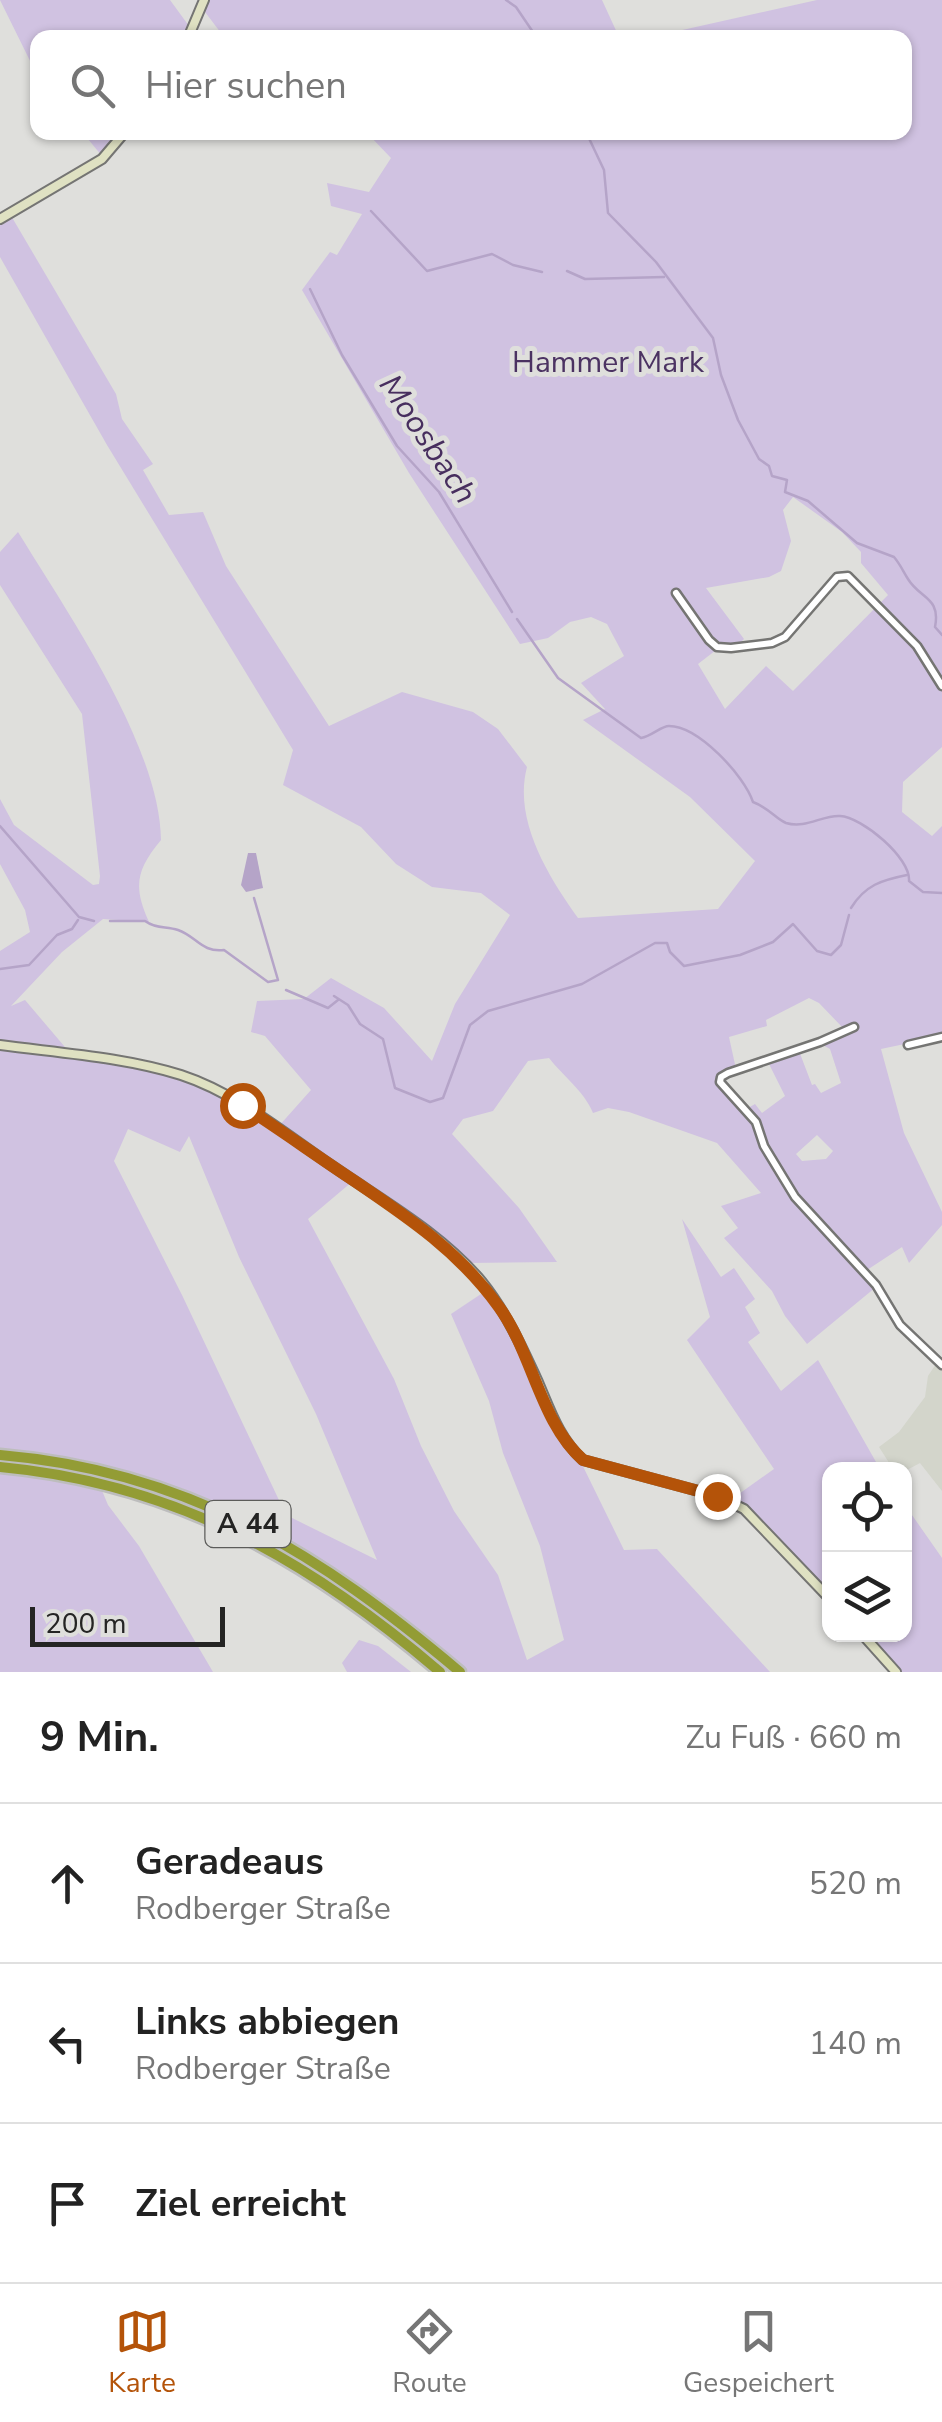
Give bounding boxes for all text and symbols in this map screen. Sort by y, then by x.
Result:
search box [30,30,912,140]
icon: search [65,58,120,113]
text: Hier suchen [145,60,347,111]
park label: Hammer Mark [512,342,705,383]
water label: Moosbach [369,366,487,512]
route start [220,1083,266,1129]
map controls [822,1462,912,1642]
button: locate [822,1462,912,1552]
route end [695,1474,741,1520]
road number: A 44 [206,1501,290,1547]
button: layers [822,1552,912,1642]
scale bar [30,1602,225,1646]
text: 200 m [45,1605,127,1643]
text: 9 Min. [40,1709,159,1766]
text: Zu Fuß · 660 m [686,1716,902,1759]
text: Geradeaus [135,1836,324,1887]
icon: ahead [40,1856,95,1911]
text: 520 m [809,1862,902,1905]
text: Rodberger Straße [135,1887,391,1930]
text: Links abbiegen [135,1996,400,2047]
icon: left [40,2016,95,2071]
text: 140 m [809,2022,902,2065]
text: Rodberger Straße [135,2047,391,2090]
icon: arrive [40,2176,95,2231]
text: Ziel erreicht [135,2178,346,2229]
tab: Karte [108,2304,176,2402]
tab: Route [392,2304,467,2402]
tab: Gespeichert [683,2304,834,2402]

